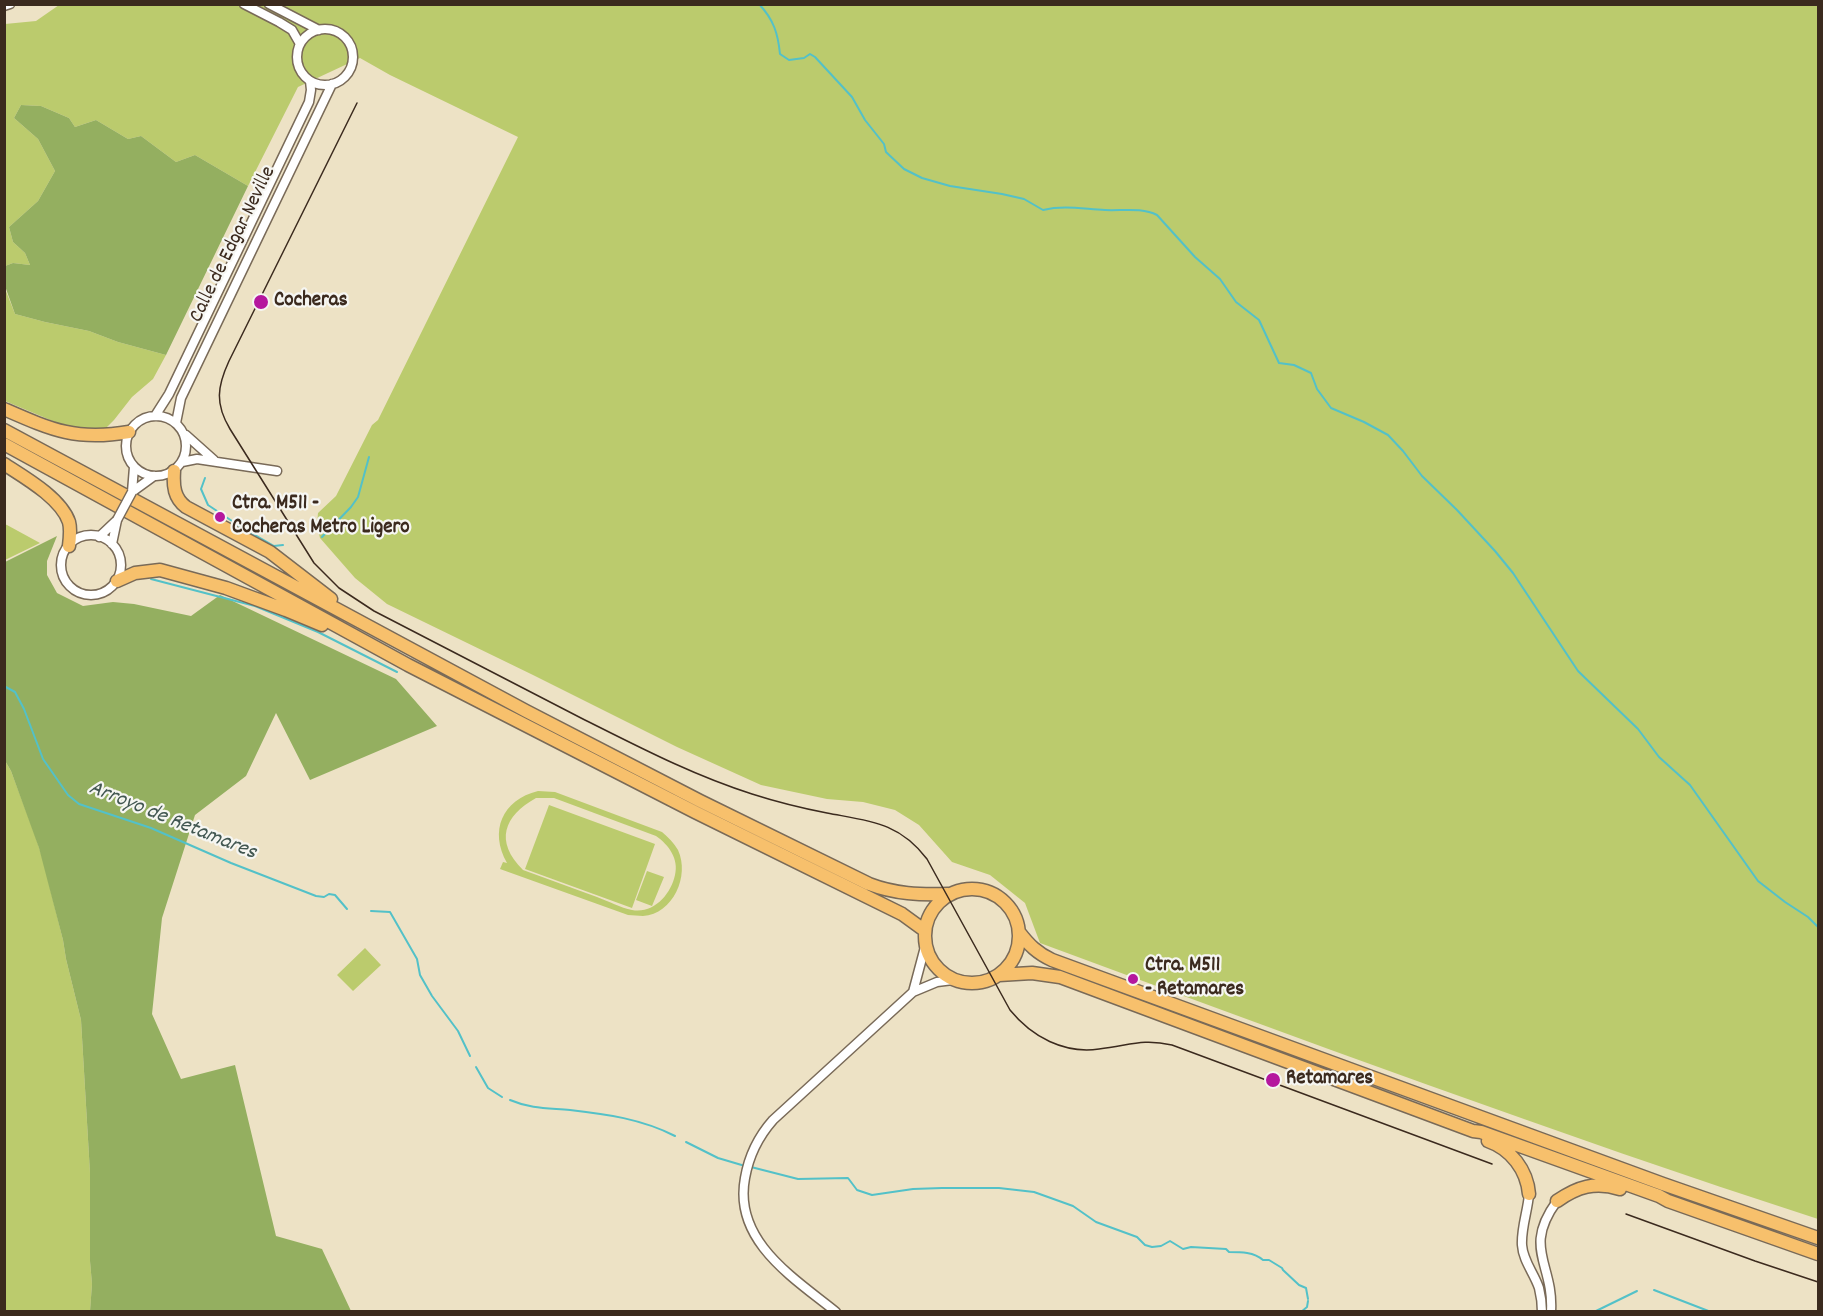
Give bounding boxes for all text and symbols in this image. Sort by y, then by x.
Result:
street label: Calle de Edgar Neville [185,163,283,327]
place label: Cocheras [274,289,347,315]
marker: Cocheras [252,293,270,311]
place label: Ctra. M511 - Cocheras Metro Ligero [232,492,410,542]
marker: Ctra. M511 - Cocheras Metro Ligero [213,510,227,524]
water label: Arroyo de Retamares [84,776,260,868]
place label: Ctra. M511 - Retamares [1145,954,1244,1004]
marker: Ctra. M511 - Retamares [1126,972,1140,986]
place label: Retamares [1286,1067,1373,1093]
marker: Retamares [1264,1071,1282,1089]

